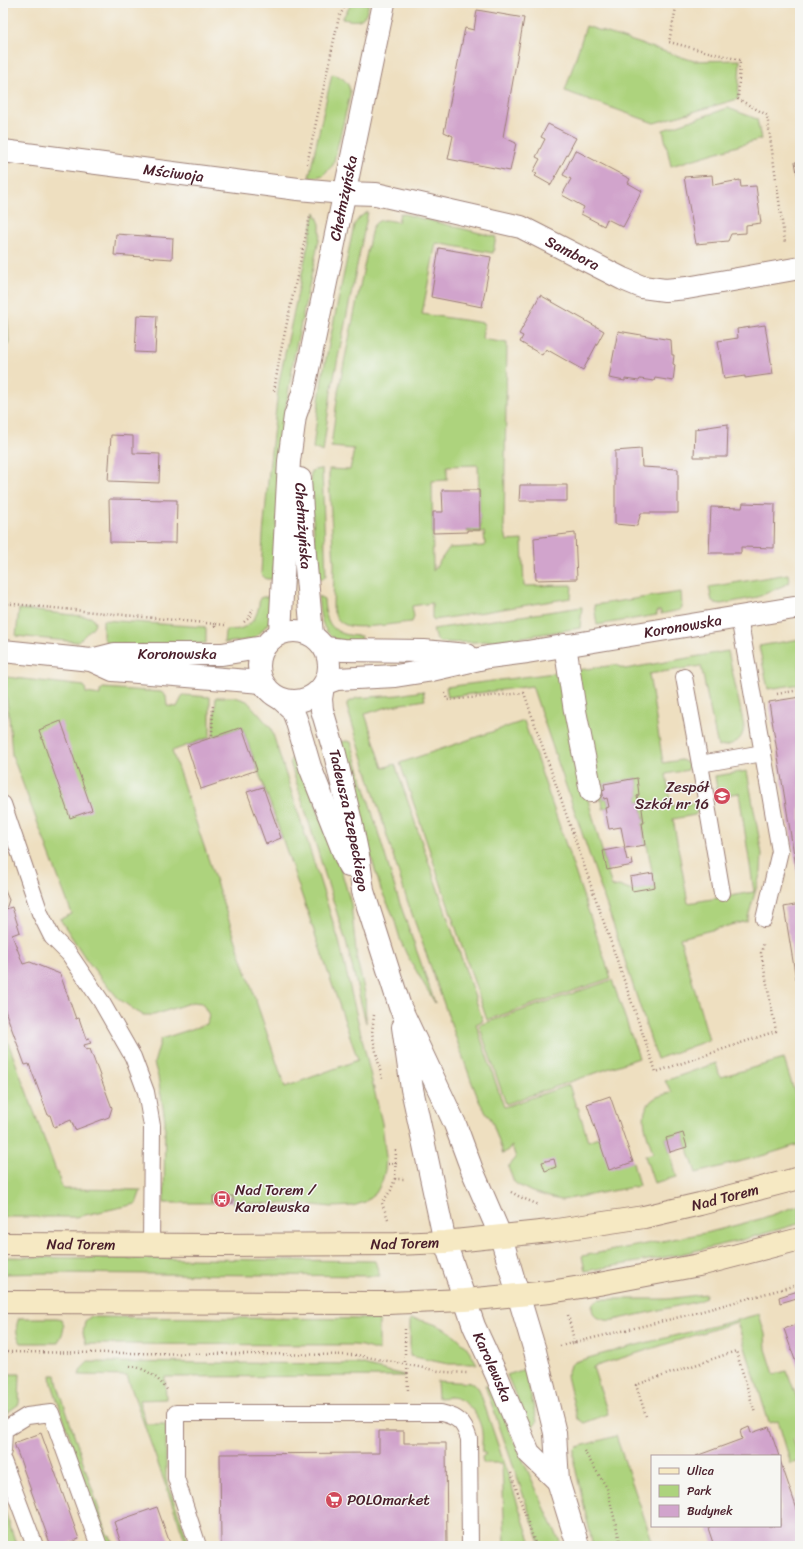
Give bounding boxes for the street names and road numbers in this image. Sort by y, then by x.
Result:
street label: Chełmżyńska [322,153,365,243]
street label: Mściwoja [142,156,206,190]
street label: Sambora [541,228,604,278]
street label: Chełmżyńska [287,482,319,571]
street label: Koronowska [642,607,724,646]
street label: Koronowska [138,641,217,667]
street label: Tadeusza Rzepeckiego [321,746,376,894]
street label: Nad Torem [689,1176,762,1219]
street label: Nad Torem [370,1229,440,1257]
street label: Nad Torem [46,1231,116,1258]
street label: Karolewska [465,1327,520,1407]

